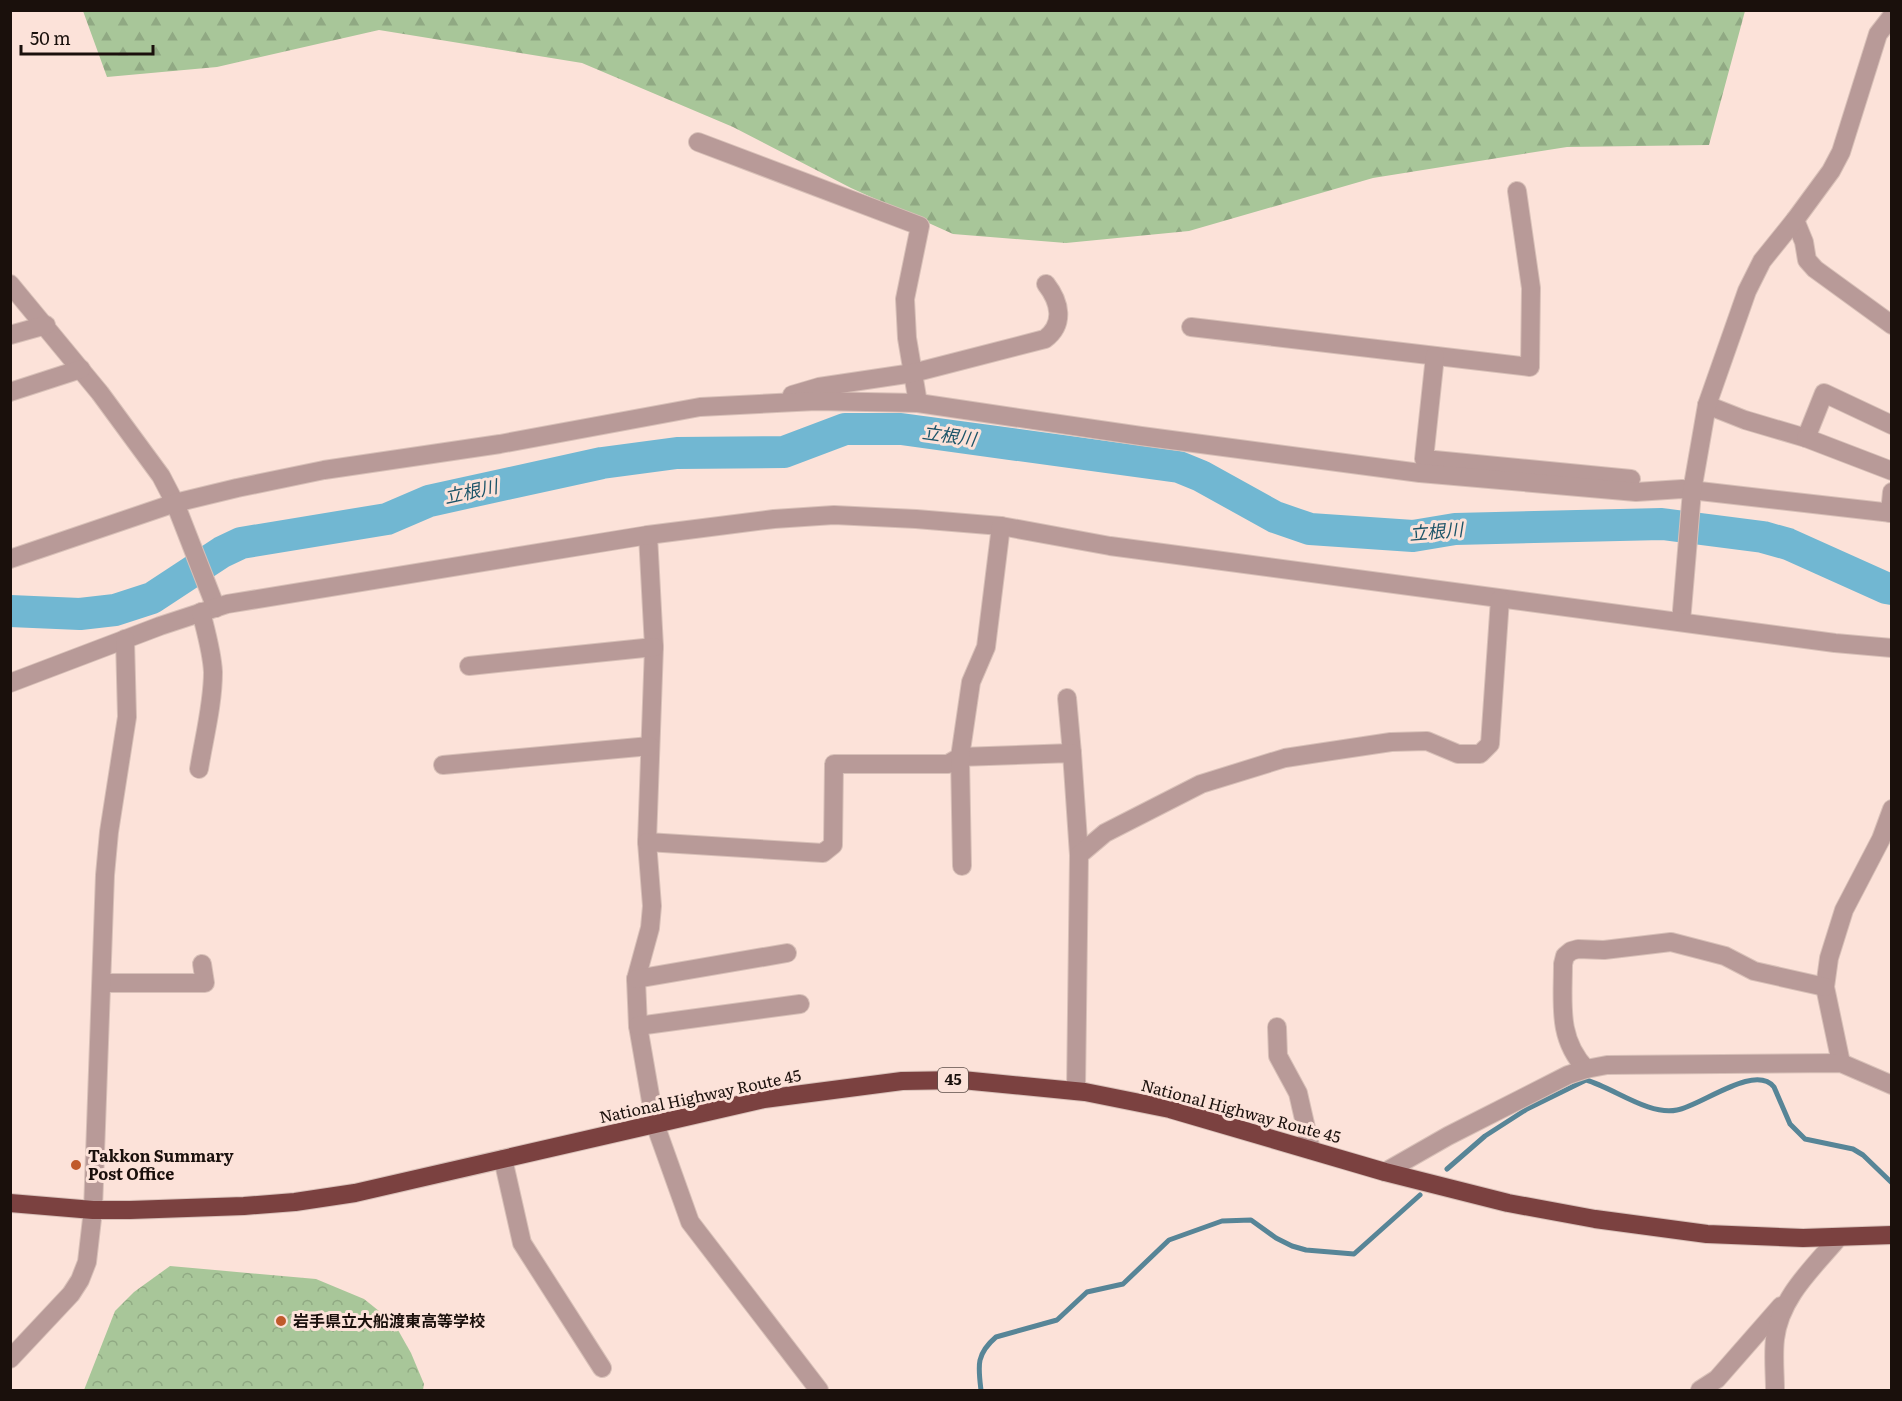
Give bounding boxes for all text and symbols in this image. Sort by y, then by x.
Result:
scale bar [21,18,153,56]
text: 50 m [30,24,71,51]
water label: 立根川 [921,417,980,452]
water label: 立根川 [441,471,502,509]
water label: 立根川 [1408,515,1466,546]
street label: National Highway Route 45 [597,1062,803,1128]
road number: 45 [938,1068,968,1092]
street label: National Highway Route 45 [1139,1072,1344,1148]
place label: Takkon Summary Post Office [88,1143,234,1185]
marker: Takkon Summary Post Office [69,1158,83,1172]
place label: 岩手県立大船渡東高等学校 [293,1308,485,1332]
marker: 岩手県立大船渡東高等学校 [274,1314,288,1328]

